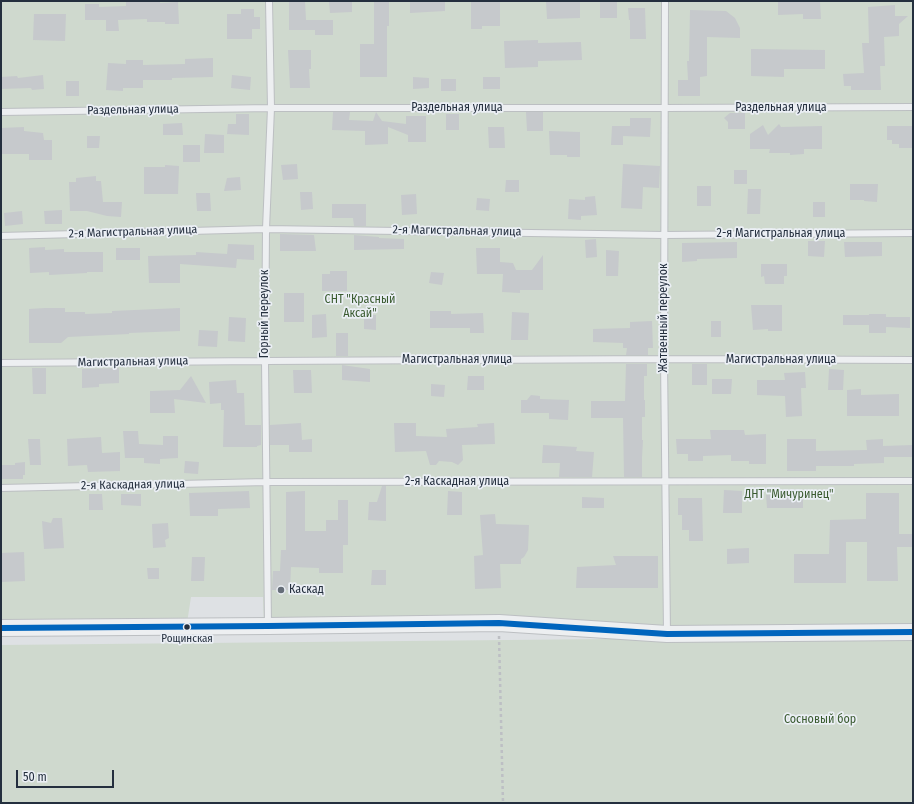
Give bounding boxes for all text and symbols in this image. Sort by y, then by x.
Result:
street label: Раздельная улица [411,101,503,115]
street label: Раздельная улица [735,101,827,115]
street label: Раздельная улица [87,102,179,118]
street label: 2-я Магистральная улица [68,223,198,241]
street label: 2-я Магистральная улица [392,223,522,239]
street label: 2-я Магистральная улица [717,227,845,241]
street label: Жатвенный переулок [657,263,671,373]
street label: Горный переулок [258,270,272,358]
park label: СНТ "Красный Аксай" [325,293,395,321]
street label: Магистральная улица [402,353,512,367]
street label: Магистральная улица [726,353,836,367]
street label: Магистральная улица [78,354,188,370]
street label: 2-я Каскадная улица [405,475,509,489]
street label: 2-я Каскадная улица [81,477,185,493]
park label: ДНТ "Мичуринец" [744,488,834,502]
place label: Каскад [289,583,324,597]
marker: Каскад [276,585,286,595]
marker: Рощинская [182,622,192,632]
place label: Рощинская [161,632,213,646]
park label: Сосновый бор [784,713,856,727]
scale bar [18,762,116,788]
text: 50 m [23,770,47,784]

